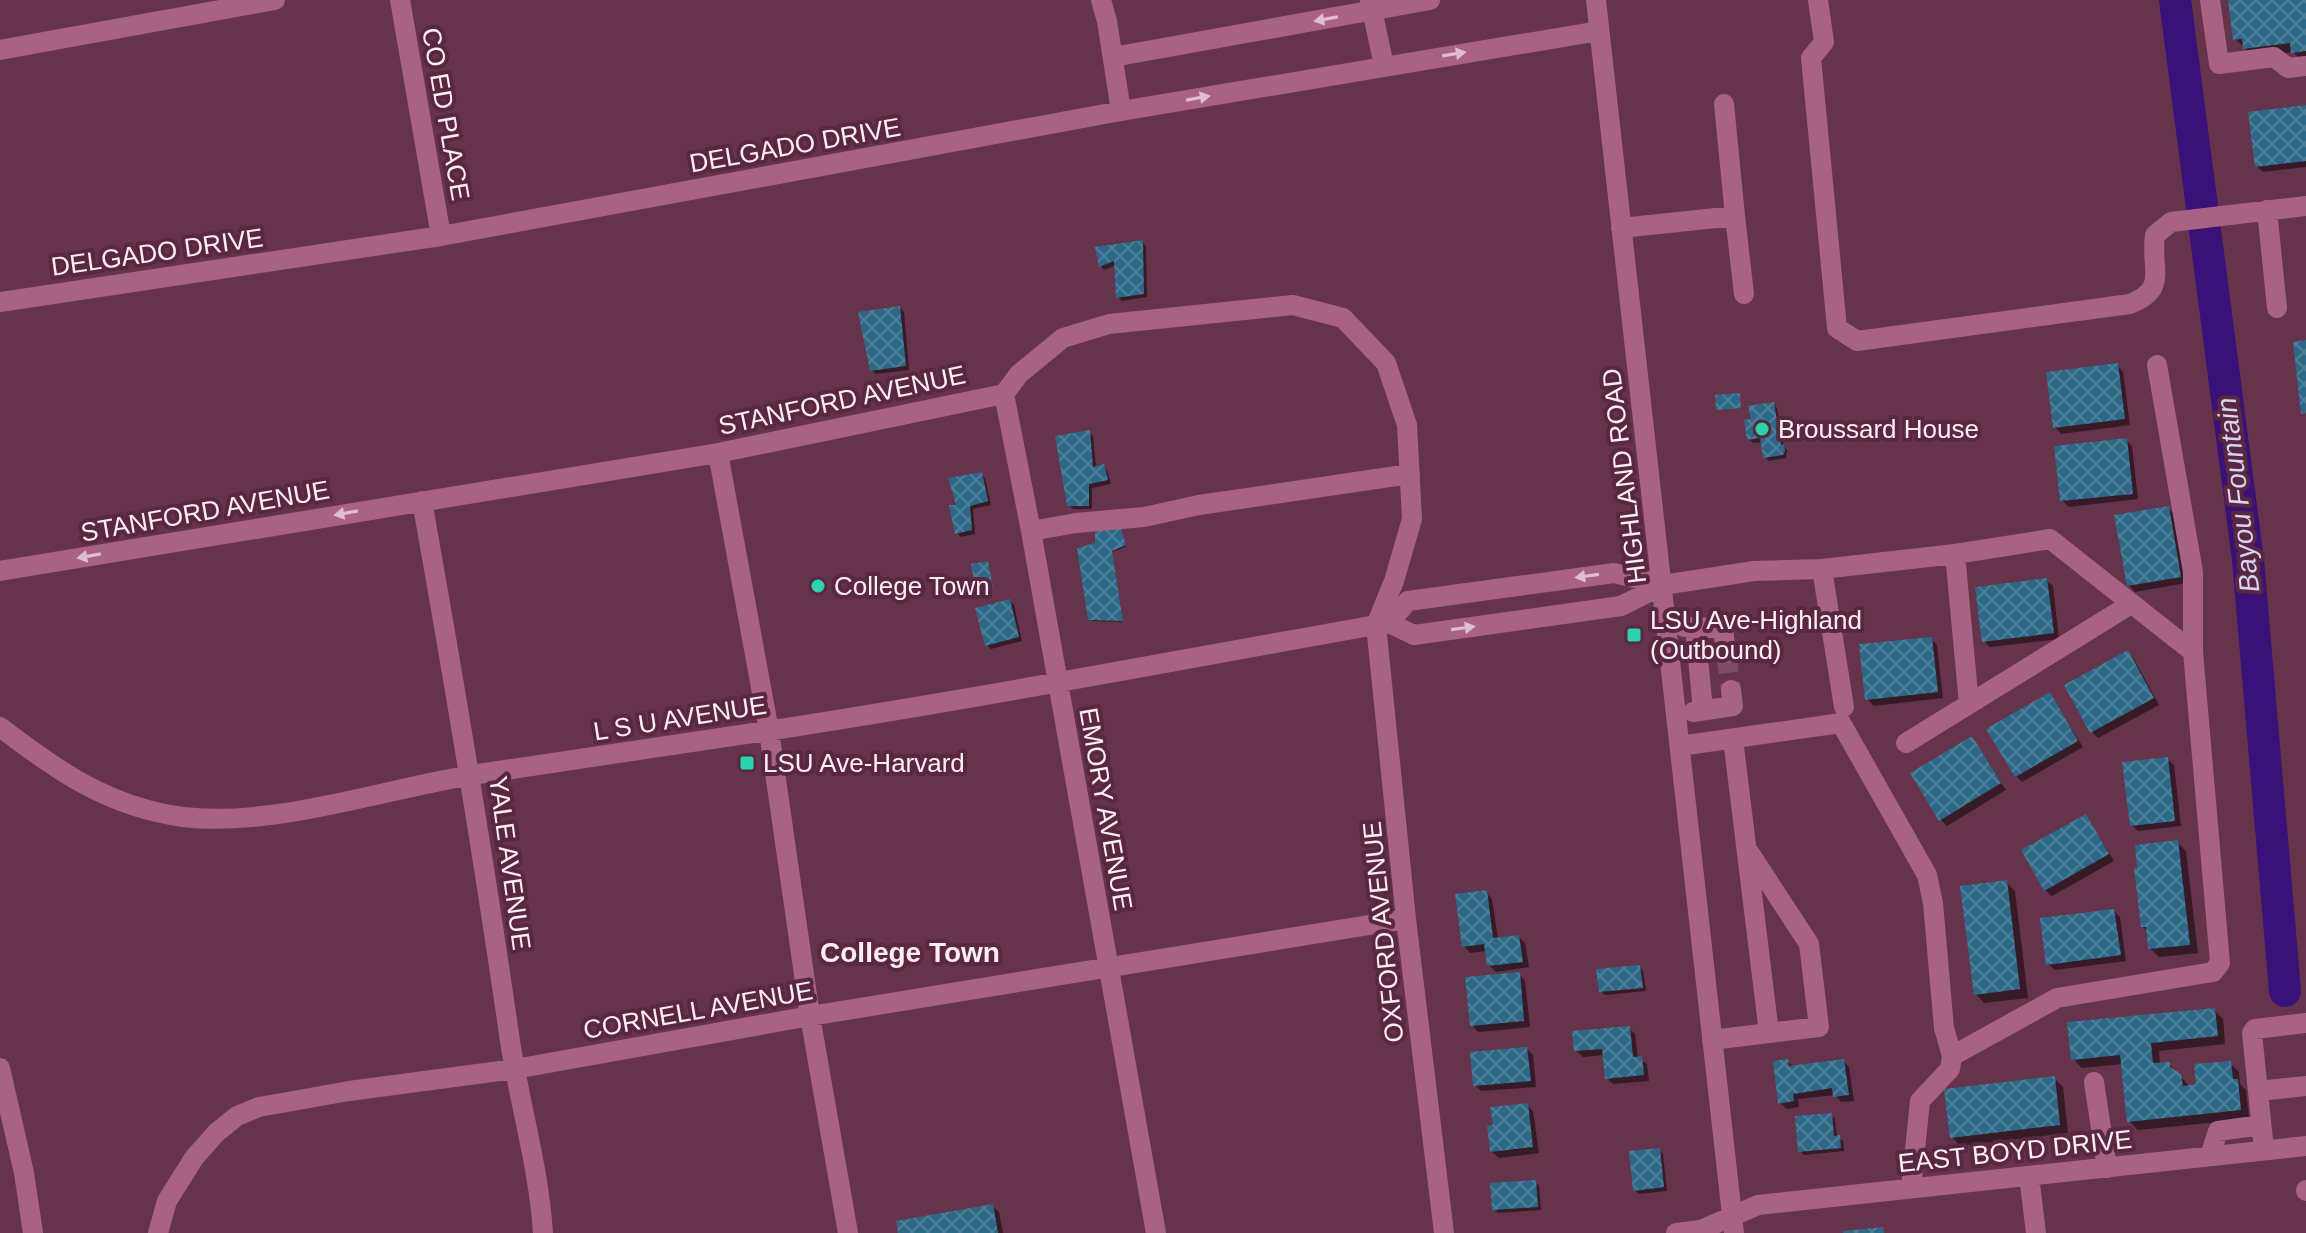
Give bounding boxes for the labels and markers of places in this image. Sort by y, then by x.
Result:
place label: Broussard House [1778,414,1979,444]
marker: Broussard House [1753,420,1771,438]
place label: College Town [834,571,990,601]
marker: College Town [809,577,827,595]
place label: LSU Ave-Highland (Outbound) [1650,605,1862,665]
marker: LSU Ave-Highland (Outbound) [1625,626,1643,644]
place label: LSU Ave-Harvard [763,748,965,778]
marker: LSU Ave-Harvard [738,754,756,772]

